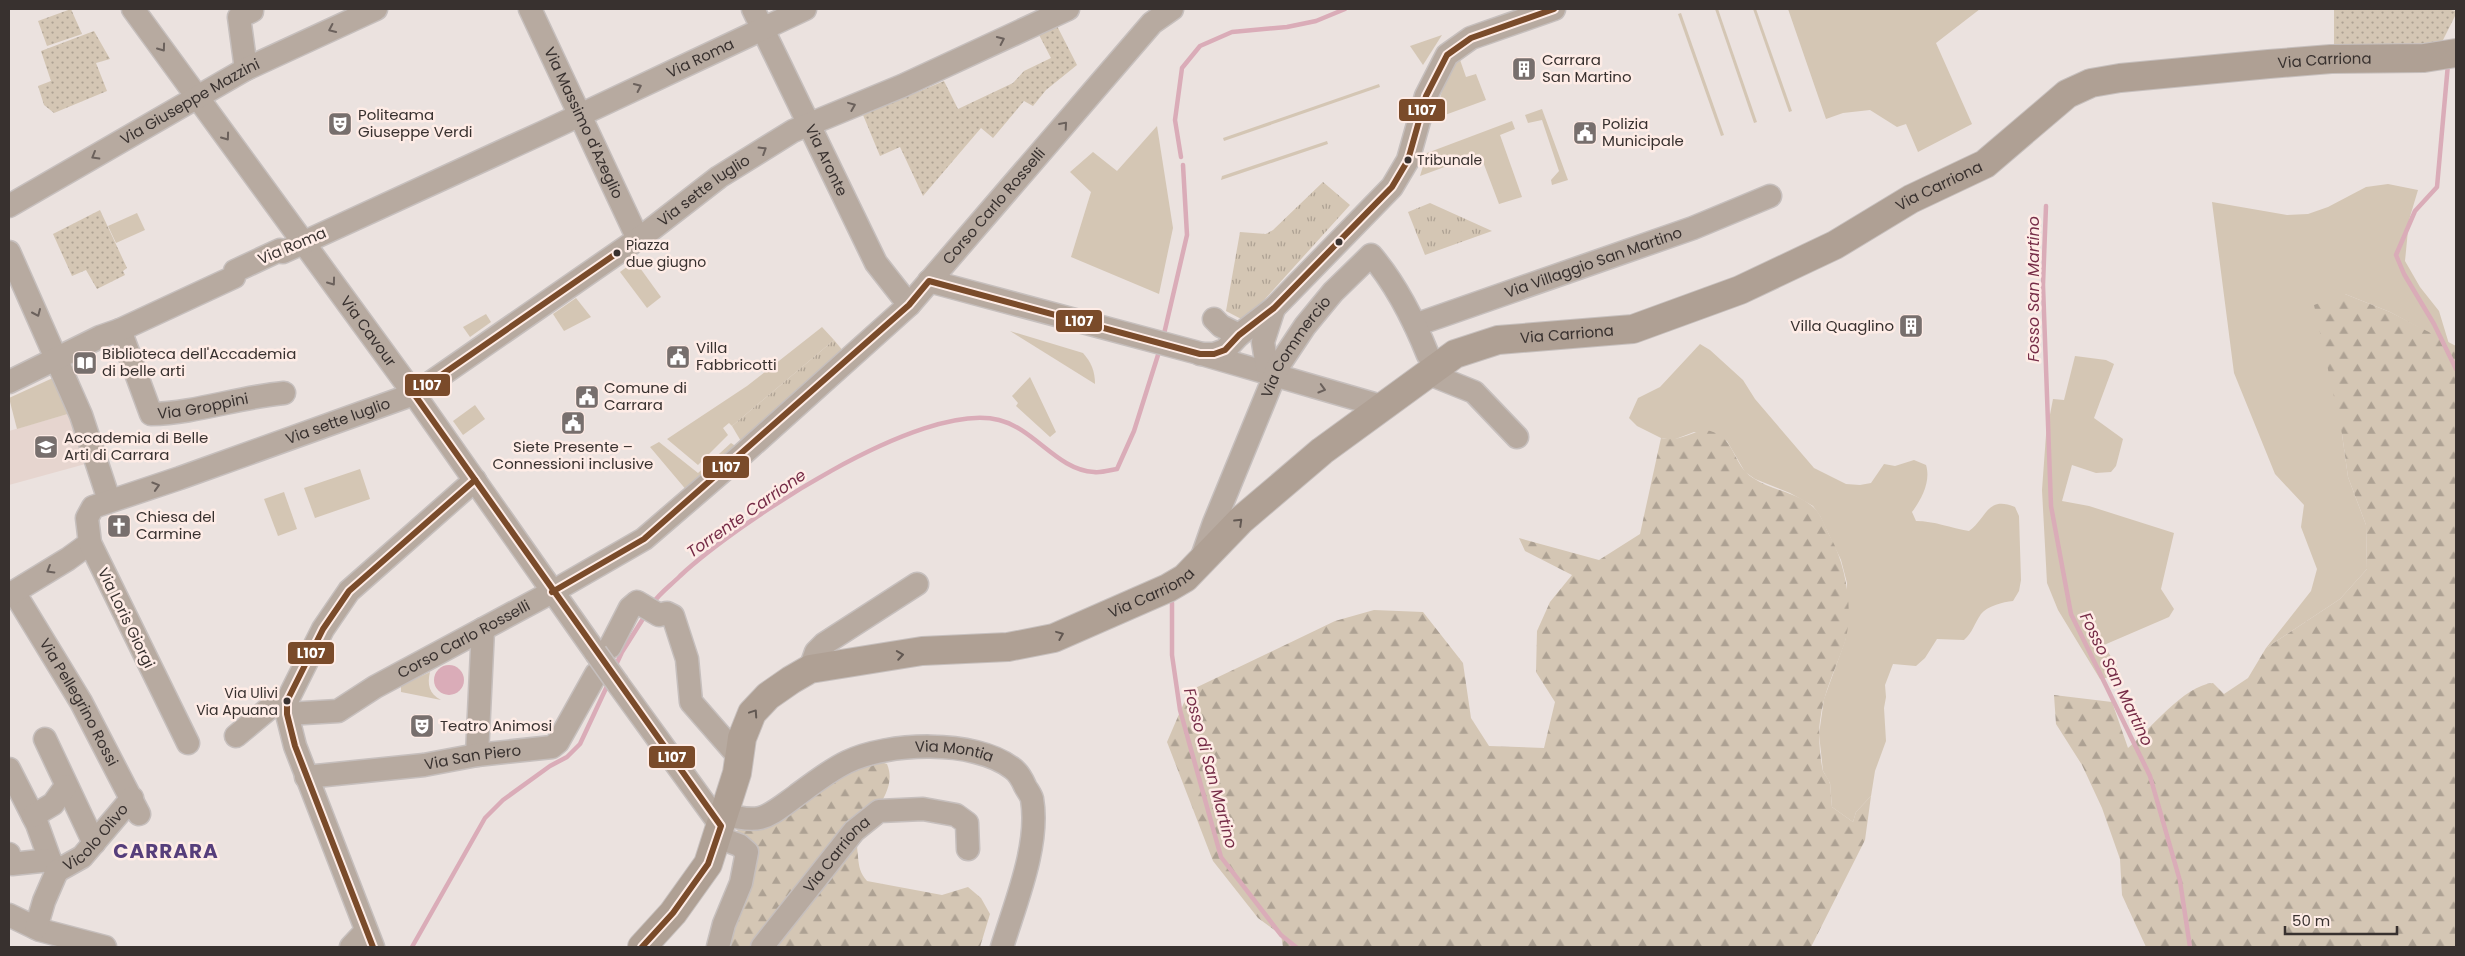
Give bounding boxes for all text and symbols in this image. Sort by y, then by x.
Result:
one-way arrow [328,23,337,33]
street label: Via Roma [663,33,737,83]
one-way arrow [995,36,1004,46]
one-way arrow [156,42,165,52]
street label: Via Massimo d'Azeglio [539,43,629,202]
street label: Via Carriona [2277,48,2372,73]
place label: Carrara San Martino [1542,49,1632,87]
street label: Via Giuseppe Mazzini [116,53,263,149]
building icon: Carrara San Martino [1511,56,1537,82]
one-way arrow [633,83,642,93]
line badge: L107 [1398,98,1446,122]
text: L107 [1408,100,1437,120]
one-way arrow [847,102,856,113]
place label: Politeama Giuseppe Verdi [358,104,473,142]
theatre icon: Politeama Giuseppe Verdi [327,111,353,137]
place label: Polizia Municipale [1602,113,1684,151]
street label: Via Aronte [800,120,853,200]
public building icon: Polizia Municipale [1572,120,1598,146]
one-way arrow [1058,122,1067,131]
one-way arrow [220,131,229,140]
street label: Corso Carlo Rosselli [937,143,1050,269]
one-way arrow [758,146,767,156]
street label: Via sette luglio [653,149,754,231]
one-way arrow [91,150,100,160]
place label: Tribunale [1417,150,1483,170]
marker: Tribunale [1403,155,1413,165]
street label: Via Carriona [1892,156,1986,216]
water label: Fosso San Martino [2022,216,2045,362]
street label: Via Roma [254,222,329,269]
street label: Via Villaggio San Martino [1502,222,1685,303]
place label: Piazza due giugno [626,235,706,272]
unlabelled marker [1334,237,1344,247]
marker: Piazza due giugno [612,248,622,258]
one-way arrow [326,276,335,286]
street label: Via Cavour [336,291,402,371]
street label: Via Commercio [1256,291,1335,401]
one-way arrow [30,308,41,317]
line badge: L107 [1055,309,1103,333]
text: L107 [1065,311,1094,331]
building icon: Villa Quaglino [1898,313,1924,339]
place label: Villa Quaglino [1790,315,1894,336]
street label: Via Carriona [1519,320,1615,348]
place label: Villa Fabbricotti [696,337,777,375]
place label: Biblioteca dell'Accademia di belle arti [102,343,296,381]
public building icon: Villa Fabbricotti [665,344,691,370]
library icon: Biblioteca dell'Accademia di belle arti [72,350,98,376]
line badge: L107 [404,373,451,397]
text: L107 [413,375,442,395]
place label: Comune di Carrara [604,377,687,415]
one-way arrow [1317,383,1325,393]
public building icon: Comune di Carrara [574,384,600,410]
street label: Via Groppini [157,387,250,424]
street label: Via sette luglio [283,392,393,449]
public building icon: Siete Presente – Connessioni inclusive [560,410,586,436]
place label: Accademia di Belle Arti di Carrara [64,427,208,465]
school or university icon: Accademia di Belle Arti di Carrara [33,434,59,460]
place label: Siete Presente – Connessioni inclusive [493,436,653,474]
line badge: L107 [702,455,750,479]
text: L107 [712,457,741,477]
water label: Torrente Carrione [682,464,811,563]
one-way arrow [151,481,160,491]
place label: Chiesa del Carmine [136,506,215,544]
church icon: Chiesa del Carmine [106,513,132,539]
one-way arrow [1233,519,1242,528]
street label: Via Carriona [1105,563,1199,623]
one-way arrow [47,564,56,574]
street label: Via Loris Giorgi [93,564,160,672]
street label: Corso Carlo Rosselli [394,595,534,683]
water label: Fosso San Martino [2074,609,2159,750]
one-way arrow [1055,631,1064,642]
street label: Via Pellegrino Rossi [35,634,123,770]
line badge: L107 [287,641,335,665]
text: L107 [297,643,326,663]
one-way arrow [895,650,904,660]
place label: Via Ulivi Via Apuana [196,683,278,720]
water label: Fosso di San Martino [1178,685,1243,851]
marker: Via Ulivi Via Apuana [282,696,292,706]
one-way arrow [748,709,757,718]
theatre icon: Teatro Animosi [409,713,435,739]
place label: Teatro Animosi [440,715,552,736]
street label: Via Montia [914,736,997,767]
street label: Via San Piero [423,739,522,775]
line badge: L107 [648,745,696,769]
text: L107 [658,747,687,767]
street label: Vicolo Olivo [59,799,133,876]
street label: Via Carriona [798,811,874,897]
district label: CARRARA [113,837,219,865]
scale bar [2285,904,2398,936]
text: 50 m [2292,910,2330,931]

